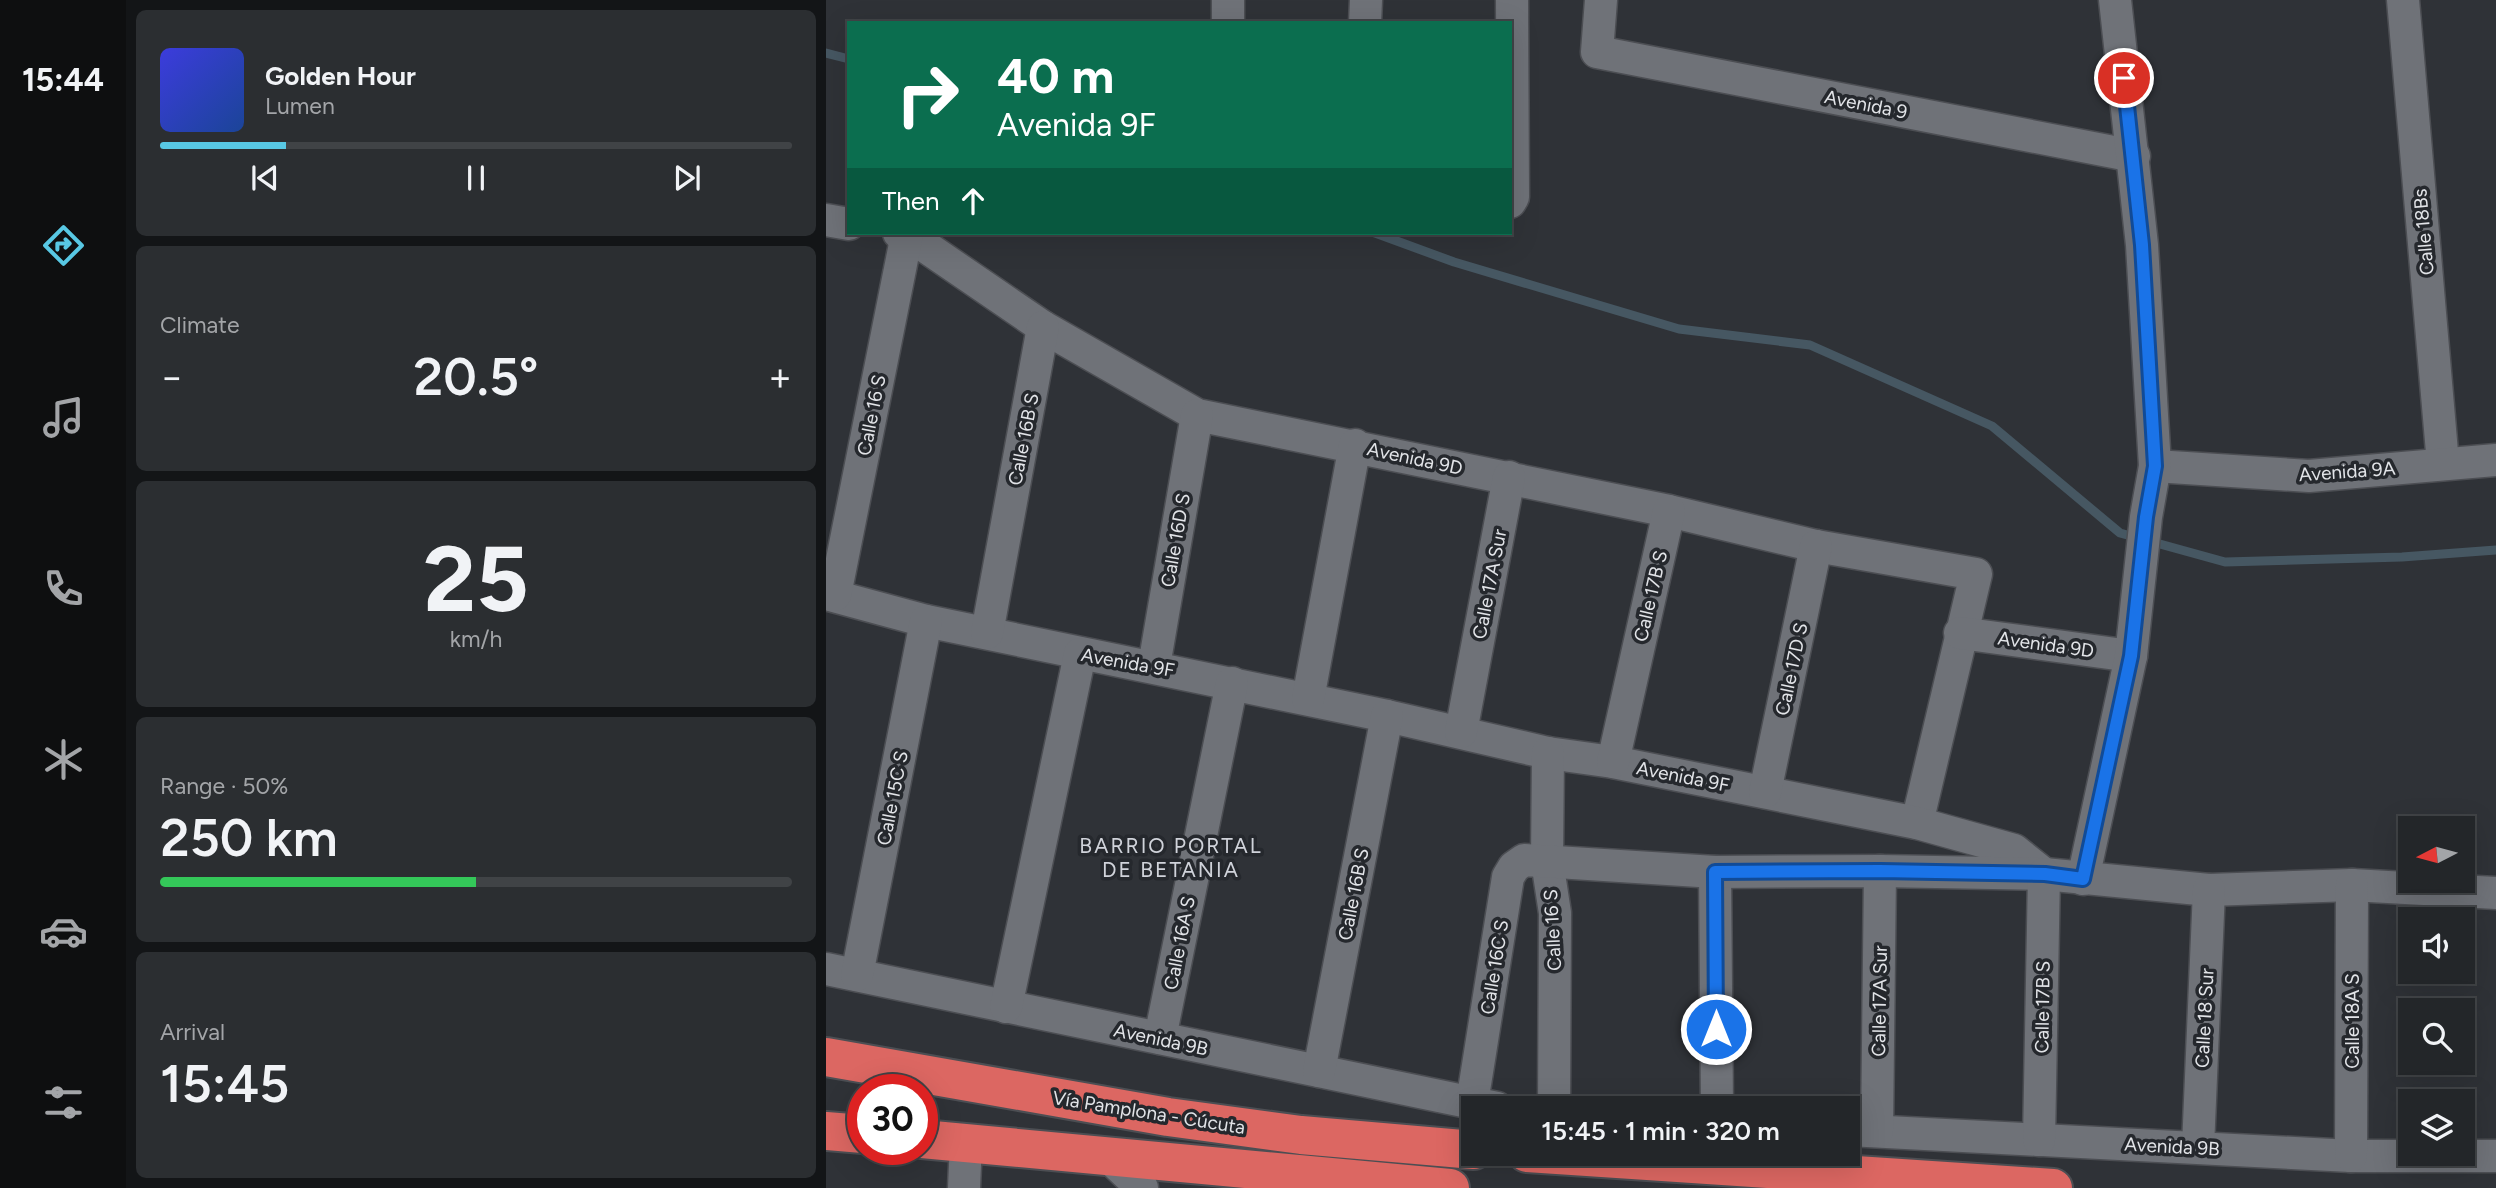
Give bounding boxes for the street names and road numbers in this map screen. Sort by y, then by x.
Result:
street label: Avenida 9 [1822,85,1909,124]
street label: Calle 18Bs [2408,188,2439,276]
street label: Calle 16 S [852,373,891,457]
street label: Calle 16B S [1003,391,1044,487]
street label: Avenida 9D [1365,437,1465,480]
street label: Avenida 9A [2298,457,2396,486]
street label: Calle 16D S [1156,491,1195,589]
street label: Calle 17A Sur [1468,527,1511,641]
street label: Calle 17B S [1629,548,1672,644]
street label: Calle 17D S [1770,621,1813,718]
street label: Avenida 9D [1996,626,2096,663]
street label: Avenida 9F [1079,643,1176,682]
street label: Calle 15C S [872,749,913,847]
street label: Avenida 9F [1634,756,1731,797]
street label: Calle 16B S [1333,846,1374,942]
street label: Calle 16 S [1539,889,1566,971]
street label: Calle 16A S [1159,894,1200,992]
street label: Calle 16C S [1476,918,1513,1016]
street label: Calle 17A Sur [1867,945,1892,1057]
street label: Calle 17B S [2030,960,2055,1054]
street label: Calle 18 Sur [2190,967,2219,1068]
street label: Calle 18A S [2341,973,2364,1069]
street label: Avenida 9B [1112,1018,1210,1061]
street label: Vía Pamplona - Cúcuta [1051,1086,1247,1139]
street label: Avenida 9B [2124,1133,2220,1160]

